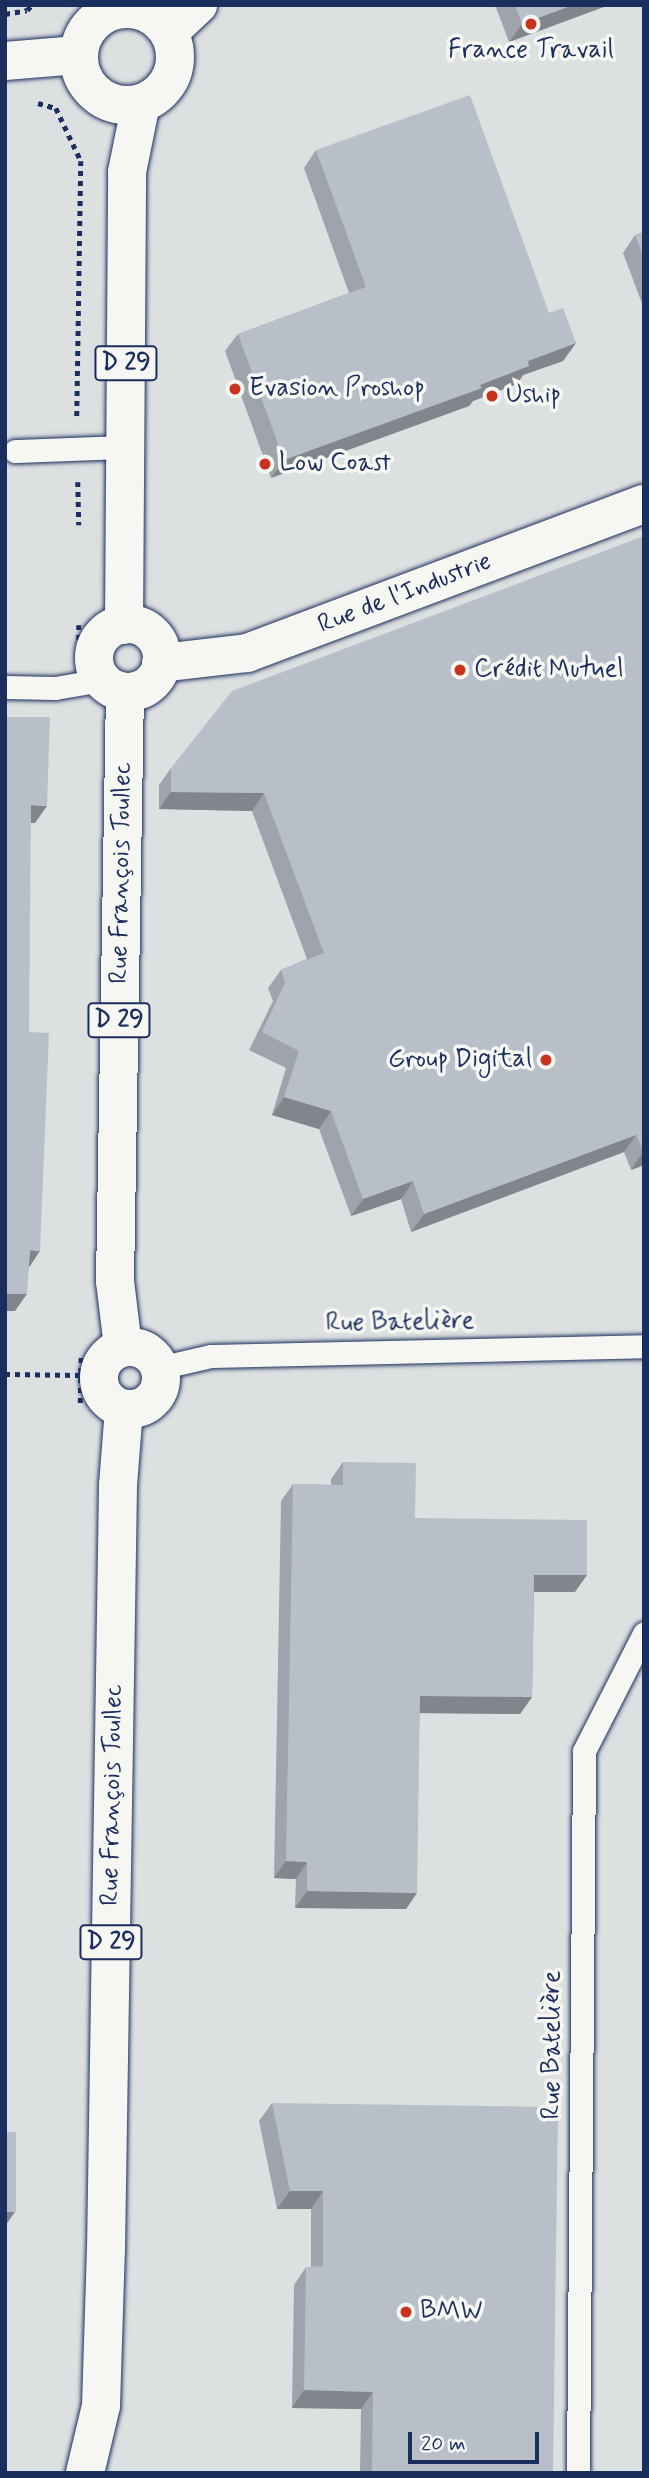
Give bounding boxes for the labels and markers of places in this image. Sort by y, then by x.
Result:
marker: France Travail [523,16,539,32]
place label: France Travail [452,35,610,67]
place label: Evasion Proshop [249,373,425,405]
place label: Uship [506,380,561,412]
marker: Evasion Proshop [227,381,243,397]
marker: Uship [484,388,500,404]
place label: Low Coast [279,448,390,480]
marker: Low Coast [257,456,273,472]
place label: Crédit Mutuel [474,654,628,686]
marker: Crédit Mutuel [452,662,468,678]
place label: Group Digital [389,1044,532,1076]
marker: Group Digital [538,1052,554,1068]
place label: BMW [420,2296,482,2328]
marker: BMW [398,2304,414,2320]

